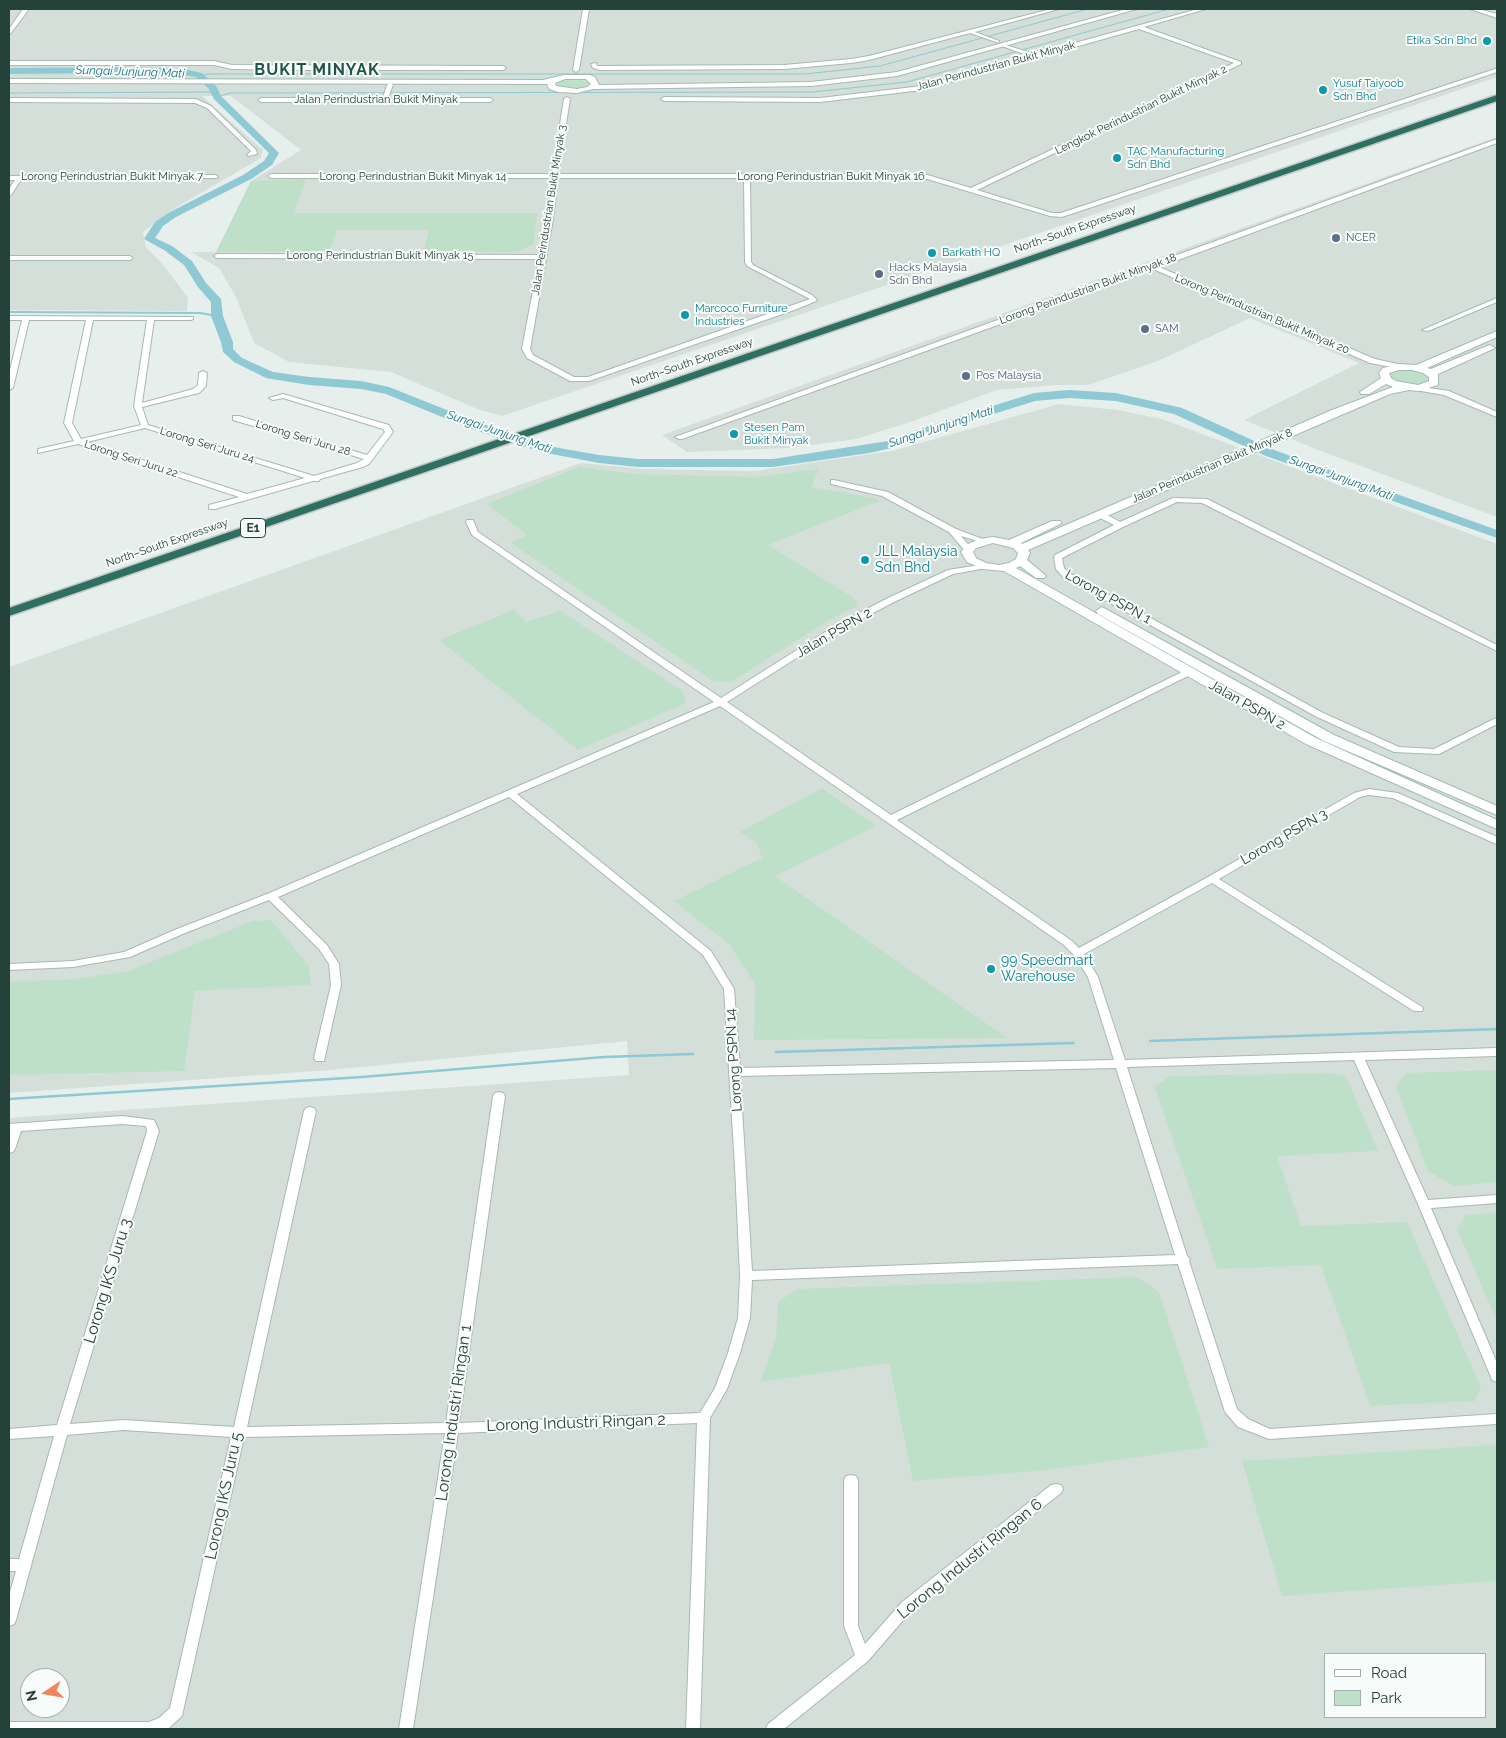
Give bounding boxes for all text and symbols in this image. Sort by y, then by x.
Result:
place label: Etika Sdn Bhd [1406,34,1477,48]
marker: Etika Sdn Bhd [1481,35,1493,47]
street label: Jalan Perindustrian Bukit Minyak [915,38,1077,94]
district label: BUKIT MINYAK [253,60,381,80]
water label: Sungai Junjung Mati [75,63,185,81]
street label: Lengkok Perindustrian Bukit Minyak 2 [1053,63,1229,157]
place label: Yusuf Taiyoob Sdn Bhd [1333,77,1404,103]
marker: Yusuf Taiyoob Sdn Bhd [1317,84,1329,96]
street label: Jalan Perindustrian Bukit Minyak [294,93,458,107]
street label: Jalan Perindustrian Bukit Minyak 3 [529,124,569,296]
place label: TAC Manufacturing Sdn Bhd [1127,145,1224,171]
marker: TAC Manufacturing Sdn Bhd [1111,152,1123,164]
street label: Lorong Perindustrian Bukit Minyak 7 [21,170,203,184]
street label: Lorong Perindustrian Bukit Minyak 14 [320,170,506,184]
street label: Lorong Perindustrian Bukit Minyak 16 [737,170,925,184]
street label: North–South Expressway [1012,202,1138,256]
place label: NCER [1346,231,1376,245]
marker: NCER [1330,232,1342,244]
place label: Barkath HQ [942,246,1000,260]
marker: Barkath HQ [926,247,938,259]
street label: Lorong Perindustrian Bukit Minyak 15 [287,249,473,263]
street label: Lorong Perindustrian Bukit Minyak 18 [998,251,1178,327]
place label: Hacks Malaysia Sdn Bhd [889,261,967,287]
marker: Hacks Malaysia Sdn Bhd [873,268,885,280]
street label: Lorong Perindustrian Bukit Minyak 20 [1173,271,1351,357]
place label: Marcoco Furniture Industries [695,302,788,328]
marker: Marcoco Furniture Industries [679,309,691,321]
place label: SAM [1155,322,1179,336]
marker: SAM [1139,323,1151,335]
street label: North–South Expressway [629,335,755,389]
place label: Pos Malaysia [976,369,1041,383]
marker: Pos Malaysia [960,370,972,382]
water label: Sungai Junjung Mati [887,403,995,451]
water label: Sungai Junjung Mati [445,407,553,457]
street label: Lorong Seri Juru 28 [254,417,352,459]
place label: Stesen Pam Bukit Minyak [744,421,809,447]
street label: Lorong Seri Juru 24 [158,424,256,466]
street label: Jalan Perindustrian Bukit Minyak 8 [1130,426,1294,506]
marker: Stesen Pam Bukit Minyak [728,428,740,440]
street label: Lorong Seri Juru 22 [82,438,180,480]
water label: Sungai Junjung Mati [1287,453,1395,503]
street label: North–South Expressway [104,516,230,570]
road number: E1 [240,518,266,538]
place label: JLL Malaysia Sdn Bhd [875,544,958,576]
marker: JLL Malaysia Sdn Bhd [859,554,871,566]
street label: Lorong PSPN 1 [1062,566,1154,628]
street label: Jalan PSPN 2 [793,604,875,662]
street label: Jalan PSPN 2 [1206,676,1288,734]
street label: Lorong PSPN 3 [1238,805,1330,869]
place label: 99 Speedmart Warehouse [1001,953,1093,986]
marker: 99 Speedmart Warehouse [985,963,997,975]
street label: Lorong PSPN 14 [722,1008,746,1112]
street label: Lorong IKS Juru 3 [80,1216,136,1346]
street label: Lorong Industri Ringan 1 [432,1324,476,1502]
street label: Lorong Industri Ringan 2 [486,1410,666,1436]
street label: Lorong IKS Juru 5 [201,1430,247,1562]
street label: Lorong Industri Ringan 6 [894,1495,1046,1623]
legend [1324,1653,1486,1718]
text: Road [1371,1664,1407,1682]
north arrow [20,1668,70,1718]
text: N [22,1689,40,1703]
text: Park [1371,1689,1402,1707]

